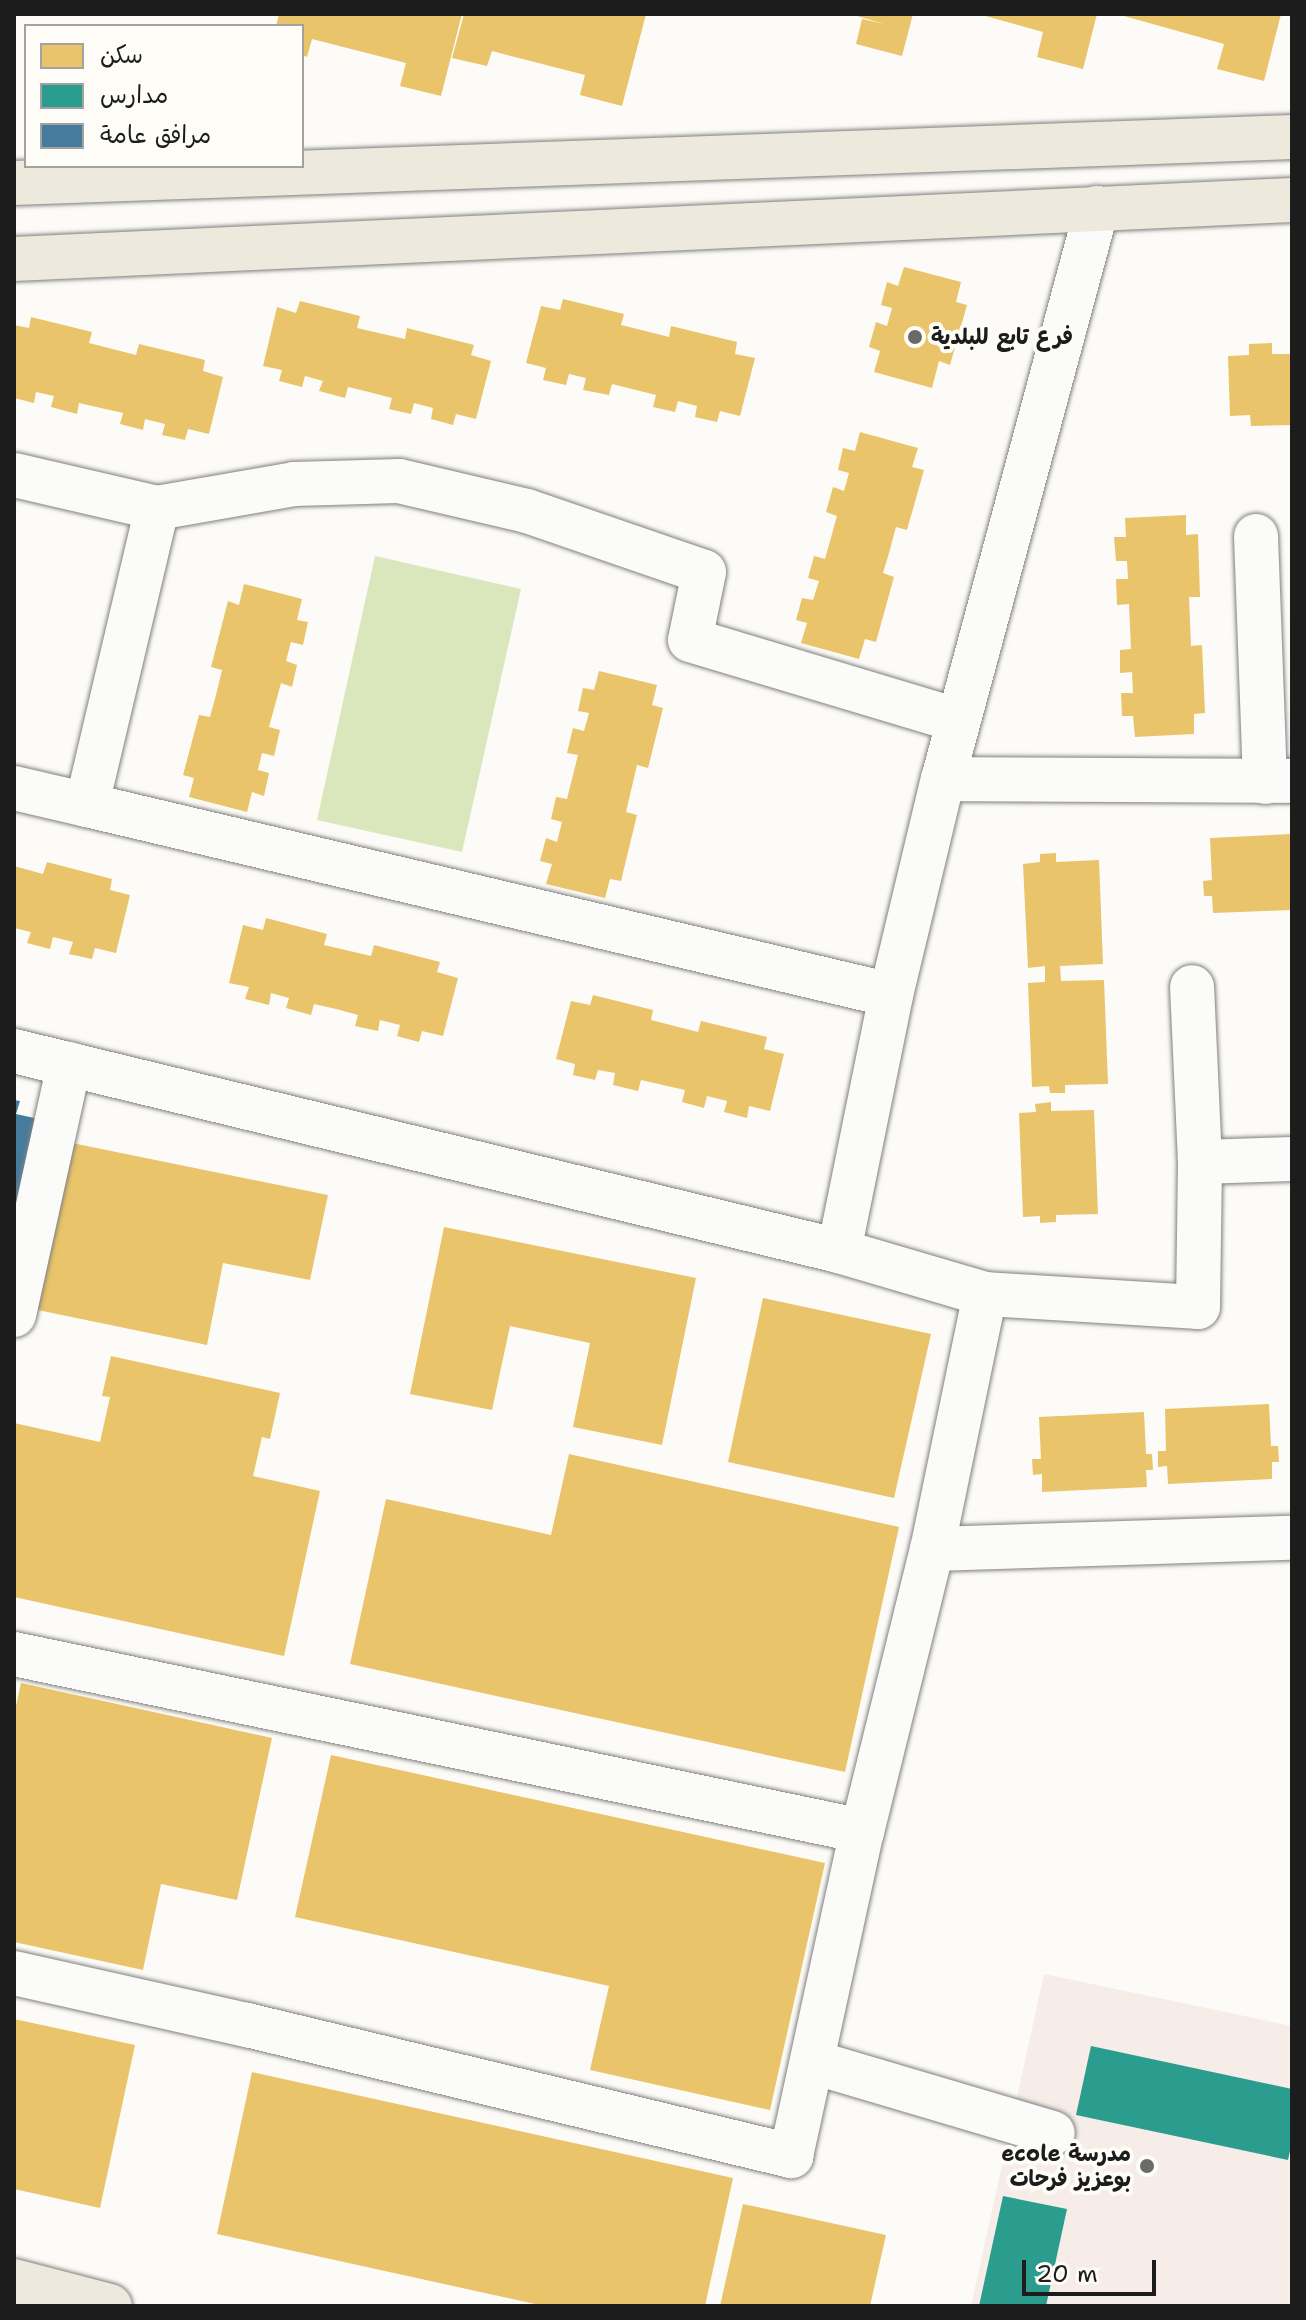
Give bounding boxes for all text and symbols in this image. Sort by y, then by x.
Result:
legend [24,24,304,168]
text: سكن [100,39,143,71]
text: مدارس [100,79,168,111]
text: مرافق عامة [100,119,211,151]
place label: فرع تابع للبلدية [931,324,1073,350]
marker: فرع تابع للبلدية [906,328,924,346]
place label: ecole مدرسة بوعزيز فرحات [1001,2140,1131,2192]
marker: ecole مدرسة بوعزيز فرحات [1138,2157,1156,2175]
scale bar [1026,2244,1160,2294]
text: 20 m [1036,2258,1098,2290]

